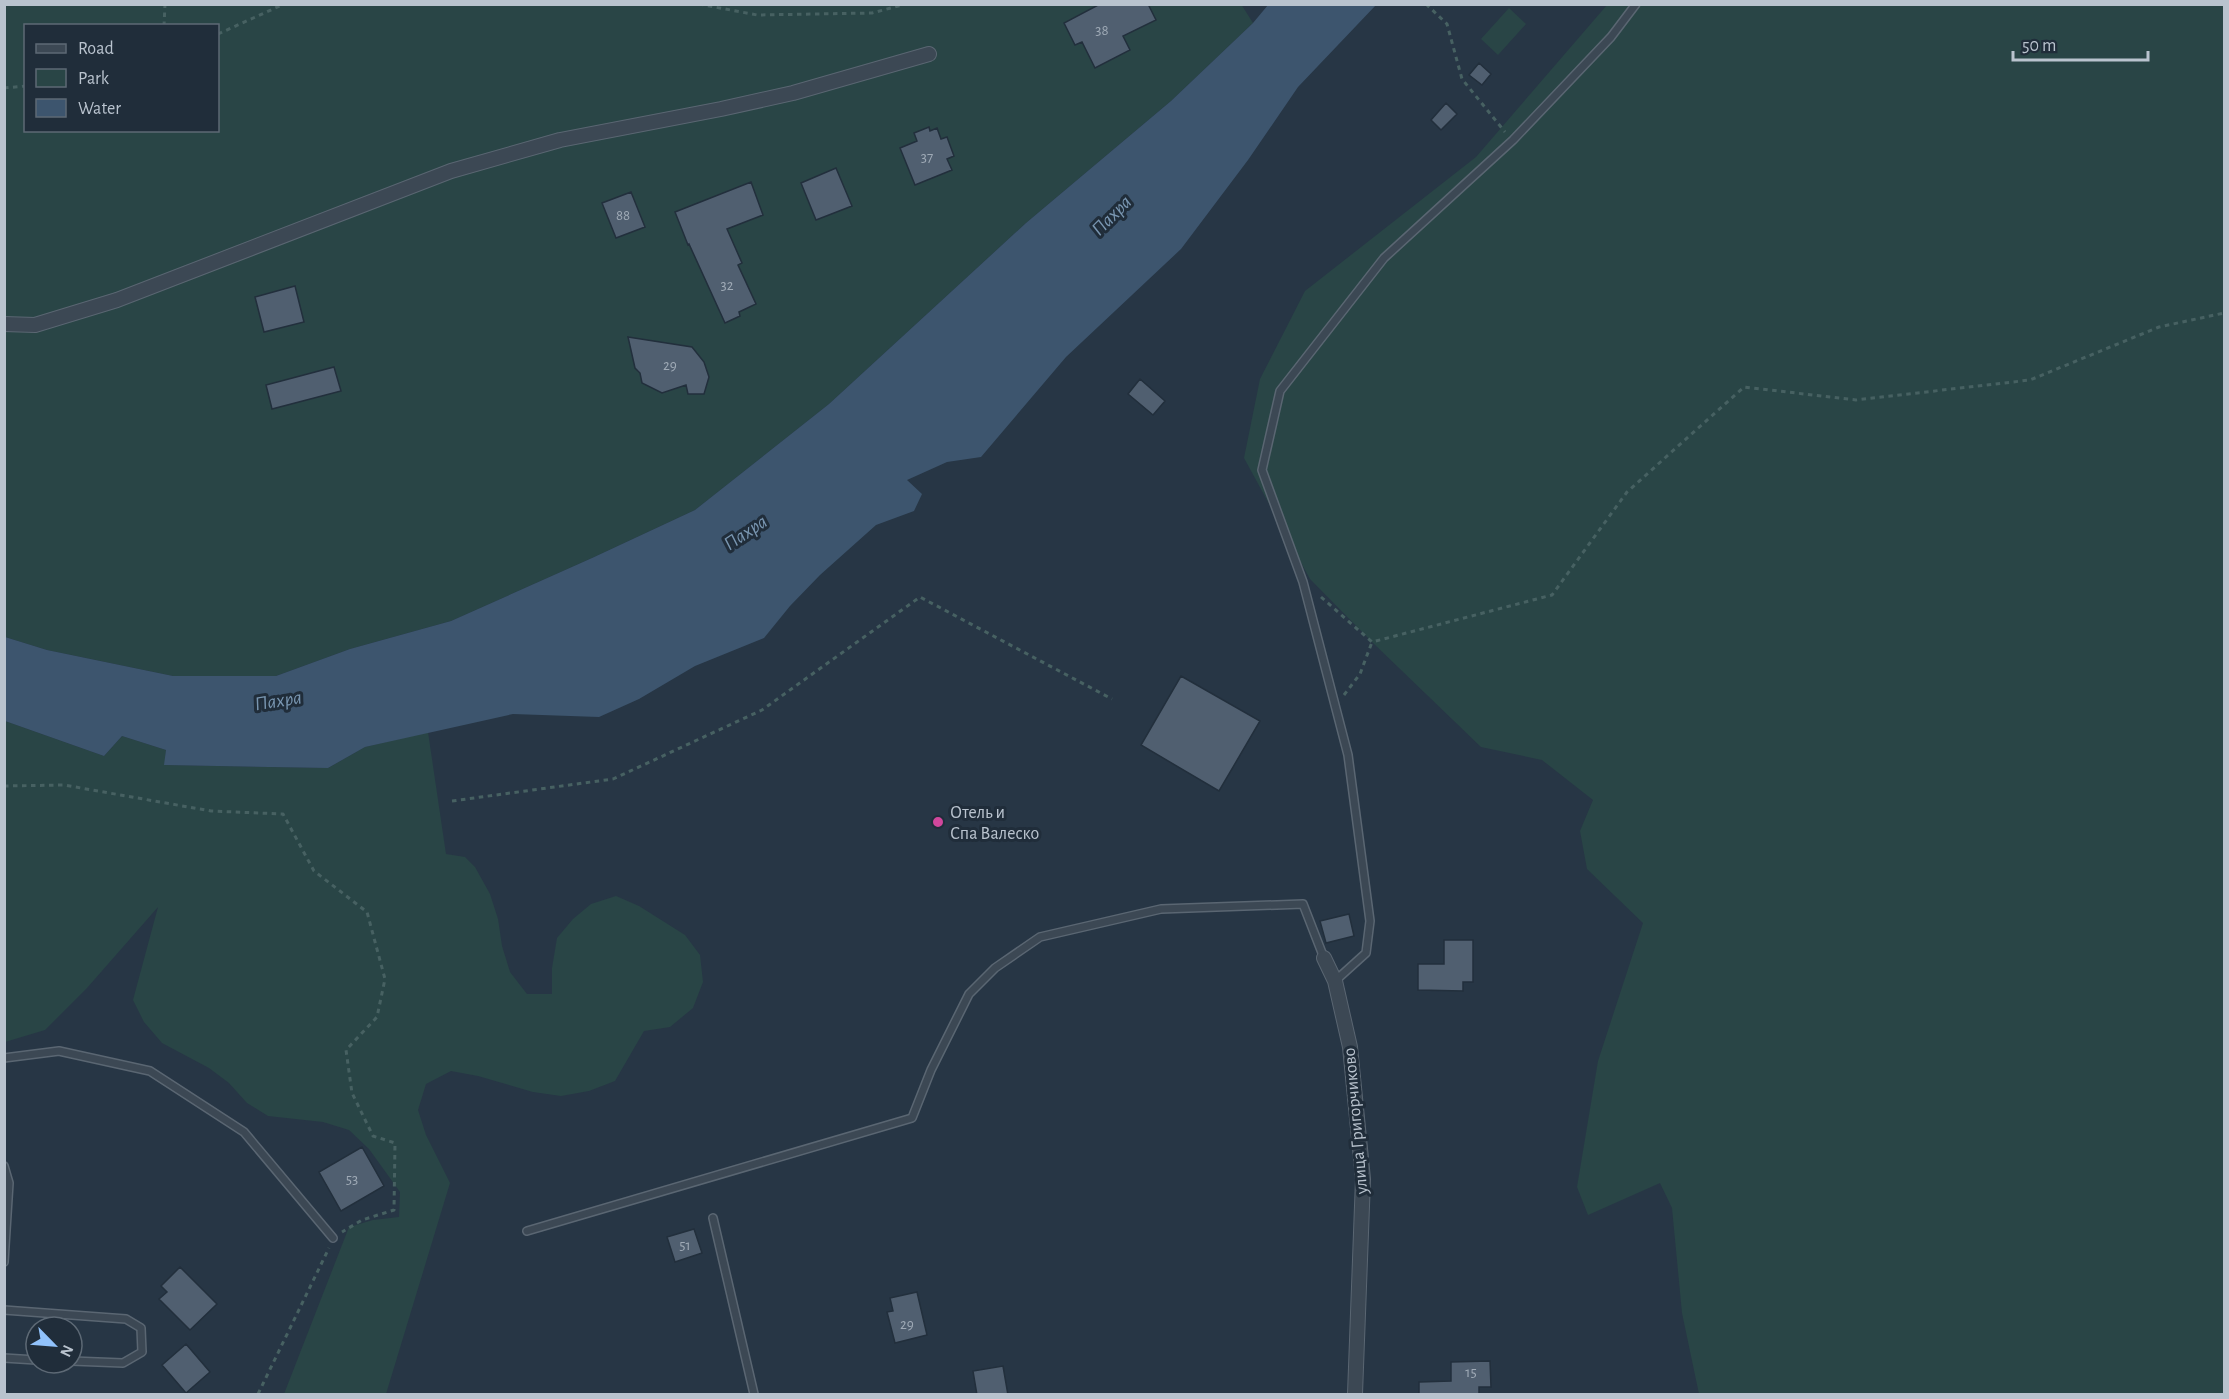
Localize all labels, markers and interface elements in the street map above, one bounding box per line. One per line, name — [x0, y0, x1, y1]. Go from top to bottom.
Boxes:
house number: 38 — [1095, 23, 1109, 38]
legend — [24, 24, 219, 132]
scale bar — [2013, 24, 2148, 62]
text: 50 m — [2022, 37, 2056, 55]
text: Road — [78, 40, 114, 58]
text: Park — [78, 70, 110, 88]
text: Water — [78, 100, 121, 118]
house number: 37 — [921, 150, 933, 165]
water label: Пахра — [1088, 192, 1135, 239]
house number: 88 — [616, 208, 630, 223]
house number: 32 — [720, 278, 734, 293]
house number: 29 — [663, 358, 677, 373]
water label: Пахра — [720, 511, 771, 554]
water label: Пахра — [253, 687, 303, 715]
place label: Отель и Спа Валеско — [950, 804, 1039, 843]
marker: Отель и Спа Валеско — [931, 815, 945, 829]
street label: улица Григорчиково — [1341, 1047, 1371, 1196]
house number: 53 — [346, 1172, 358, 1187]
house number: 51 — [679, 1238, 691, 1253]
north arrow — [24, 1315, 84, 1375]
house number: 29 — [900, 1317, 914, 1332]
text: N — [57, 1342, 76, 1359]
house number: 15 — [1465, 1365, 1477, 1380]

